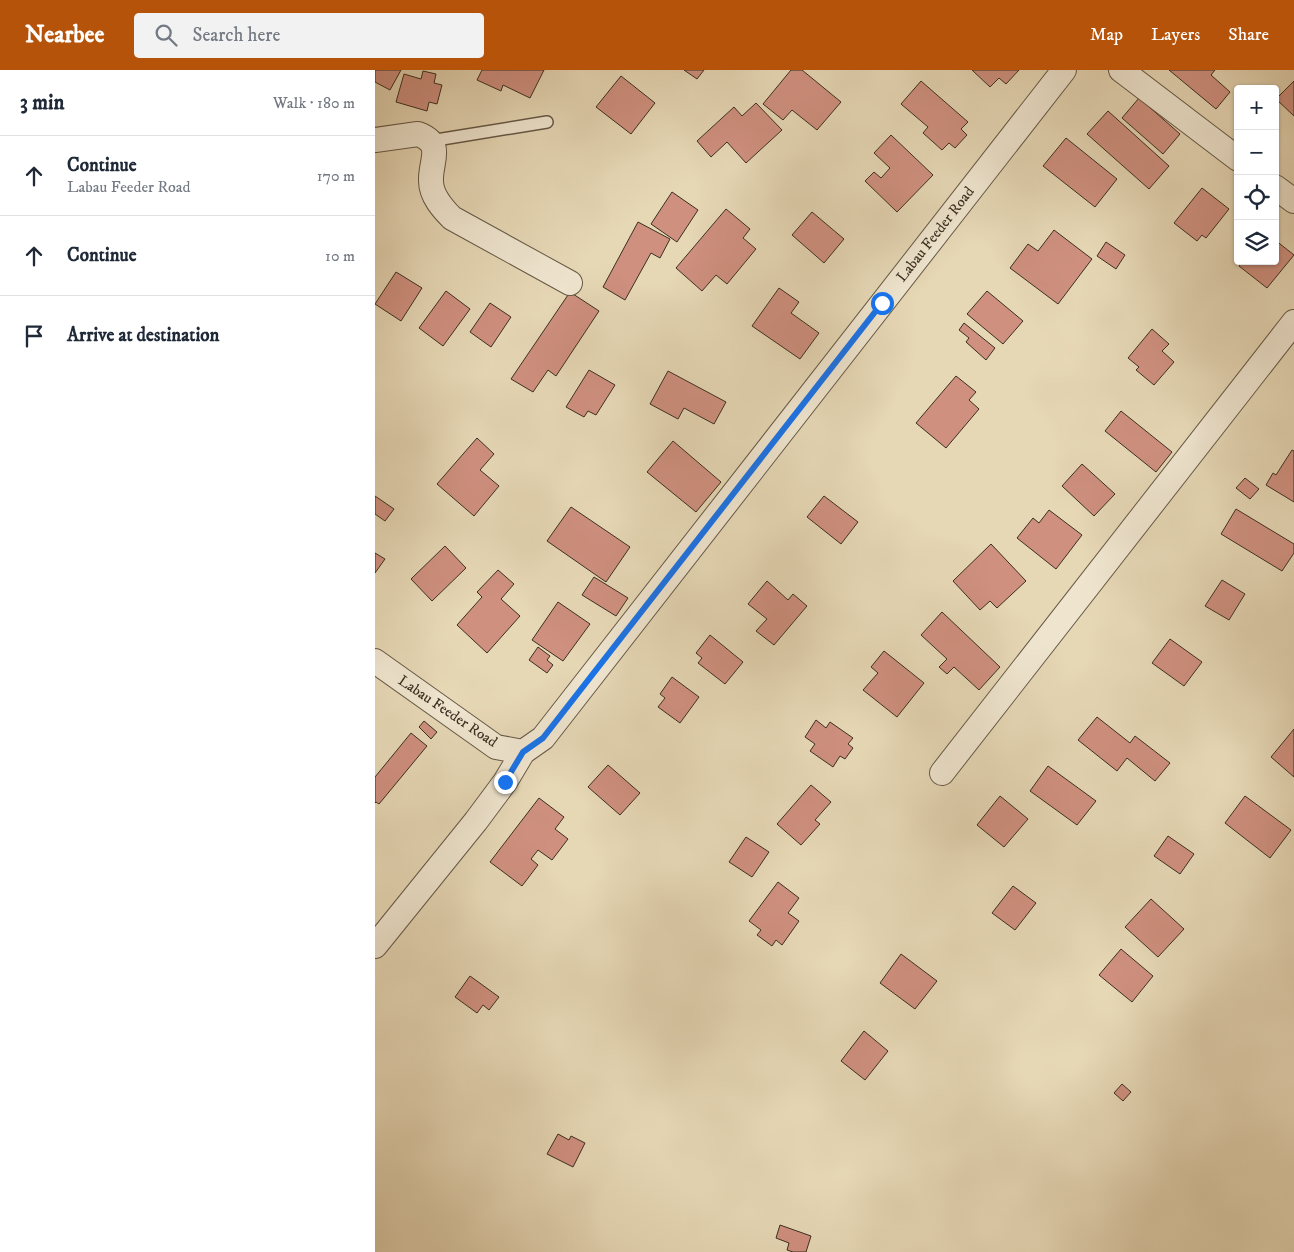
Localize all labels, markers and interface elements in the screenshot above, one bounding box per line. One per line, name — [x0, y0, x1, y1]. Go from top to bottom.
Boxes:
search box — [134, 13, 484, 58]
text: Nearbee — [25, 20, 104, 50]
icon: search — [152, 21, 180, 49]
text: Search here — [192, 24, 280, 47]
text: Map — [1090, 24, 1123, 46]
text: Layers — [1151, 24, 1200, 46]
text: Share — [1228, 24, 1269, 46]
map controls — [1234, 85, 1279, 265]
button: + — [1234, 85, 1279, 130]
text: 3 min — [20, 90, 65, 116]
text: Walk · 180 m — [273, 93, 355, 113]
button: − — [1234, 130, 1279, 175]
text: Continue — [67, 154, 137, 177]
icon: ahead — [20, 162, 48, 190]
text: 170 m — [317, 166, 355, 186]
button: locate — [1234, 175, 1279, 220]
text: Labau Feeder Road — [67, 177, 191, 197]
street label: Labau Feeder Road — [892, 182, 979, 286]
button: layers — [1234, 220, 1279, 265]
icon: ahead — [20, 242, 48, 270]
text: Continue — [67, 244, 137, 267]
text: 10 m — [325, 246, 355, 266]
route start — [871, 292, 894, 315]
icon: arrive — [20, 322, 48, 350]
text: Arrive at destination — [67, 324, 219, 347]
street label: Labau Feeder Road — [394, 671, 501, 752]
route end — [494, 771, 517, 794]

